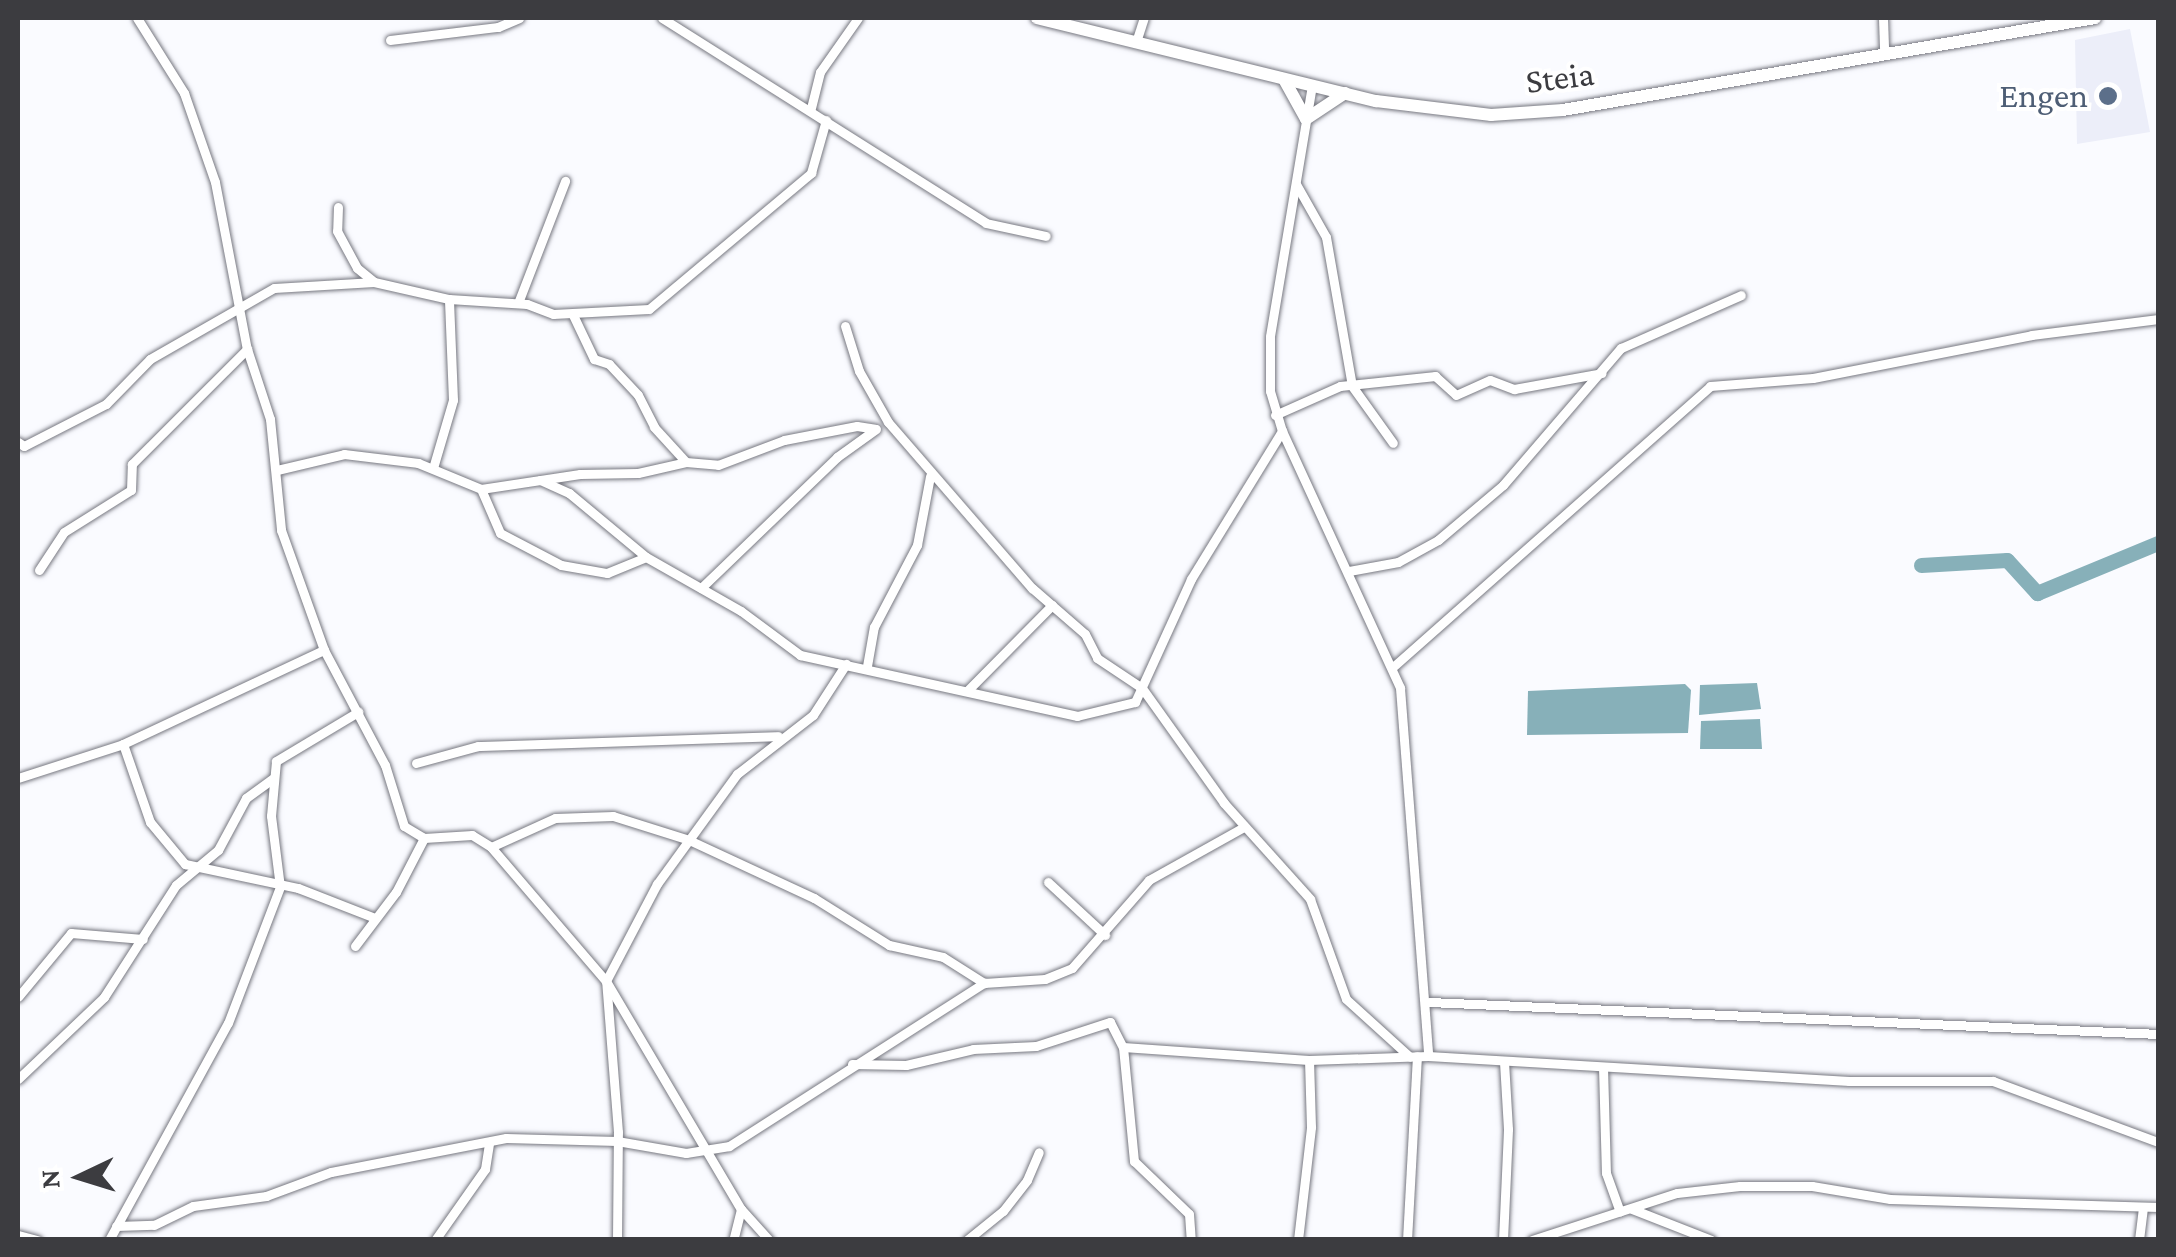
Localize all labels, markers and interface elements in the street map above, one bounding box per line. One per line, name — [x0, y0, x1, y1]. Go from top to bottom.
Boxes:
street label: Steia — [1523, 53, 1597, 103]
place label: Engen — [1999, 75, 2088, 117]
marker: Engen — [2097, 85, 2119, 107]
north arrow — [30, 1127, 130, 1227]
text: N — [33, 1169, 66, 1190]

